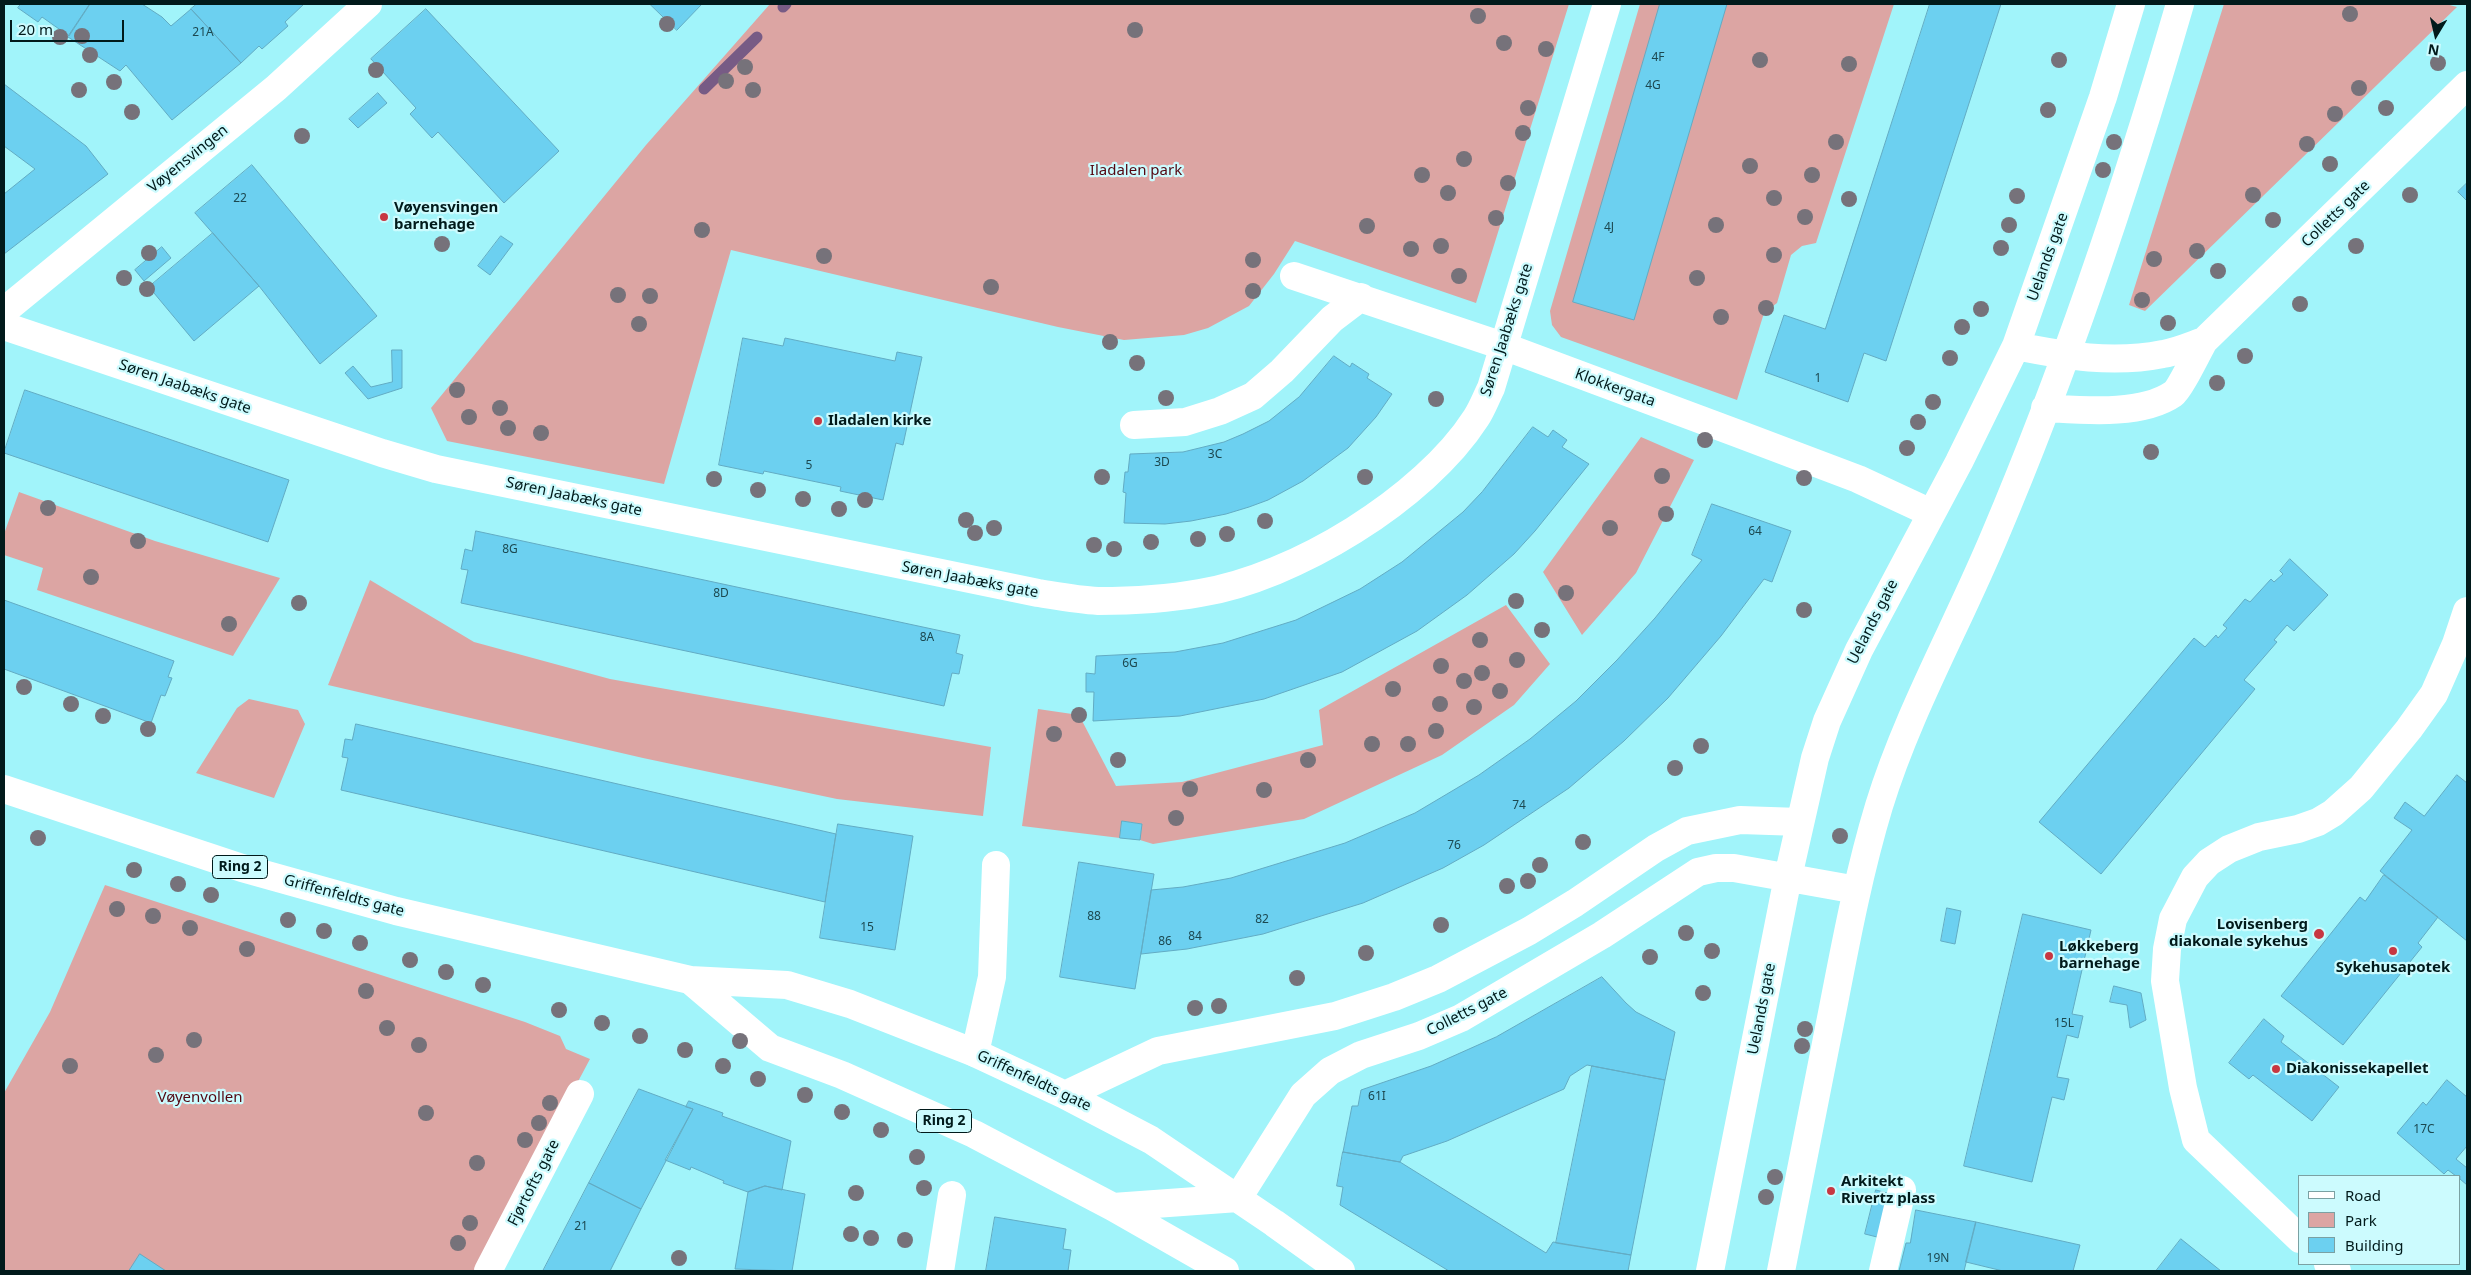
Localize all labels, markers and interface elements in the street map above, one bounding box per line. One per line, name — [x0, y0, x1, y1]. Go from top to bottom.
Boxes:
scale bar — [12, 10, 126, 42]
north arrow — [2411, 10, 2461, 60]
text: 20 m — [18, 19, 53, 39]
house number: 21A — [192, 26, 214, 40]
text: N — [2426, 40, 2441, 61]
house number: 4F — [1651, 51, 1665, 65]
house number: 4G — [1645, 79, 1661, 93]
street label: Vøyensvingen — [144, 121, 232, 197]
park label: Iladalen park — [1090, 162, 1182, 180]
street label: Colletts gate — [2298, 177, 2374, 251]
house number: 22 — [233, 192, 247, 206]
place label: Vøyensvingen barnehage — [394, 199, 498, 234]
street label: Uelands gate — [2024, 210, 2072, 304]
marker: Vøyensvingen barnehage — [378, 211, 390, 223]
house number: 4J — [1604, 221, 1614, 235]
street label: Søren Jaabæks gate — [1477, 261, 1537, 399]
street label: Søren Jaabæks gate — [117, 356, 253, 418]
street label: Klokkergata — [1572, 365, 1658, 411]
house number: 1 — [1815, 372, 1821, 386]
place label: Iladalen kirke — [828, 412, 932, 430]
marker: Iladalen kirke — [812, 415, 824, 427]
house number: 3C — [1208, 448, 1222, 462]
house number: 3D — [1154, 456, 1170, 470]
house number: 5 — [806, 459, 812, 473]
street label: Søren Jaabæks gate — [504, 474, 644, 520]
house number: 64 — [1748, 525, 1762, 539]
house number: 8G — [502, 543, 518, 557]
street label: Søren Jaabæks gate — [900, 558, 1040, 602]
street label: Uelands gate — [1844, 577, 1902, 667]
house number: 8D — [713, 587, 729, 601]
house number: 8A — [920, 631, 934, 645]
house number: 6G — [1122, 657, 1138, 671]
house number: 74 — [1512, 799, 1526, 813]
house number: 76 — [1447, 839, 1461, 853]
road number: Ring 2 — [212, 856, 268, 879]
street label: Griffenfeldts gate — [282, 871, 406, 921]
house number: 88 — [1087, 910, 1101, 924]
house number: 82 — [1255, 913, 1269, 927]
place label: Lovisenberg diakonale sykehus — [2169, 916, 2308, 951]
house number: 15 — [860, 921, 874, 935]
marker: Lovisenberg diakonale sykehus — [2312, 927, 2326, 941]
house number: 84 — [1188, 930, 1202, 944]
house number: 86 — [1158, 935, 1172, 949]
place label: Løkkeberg barnehage — [2059, 938, 2140, 973]
marker: Sykehusapotek — [2387, 945, 2399, 957]
marker: Løkkeberg barnehage — [2043, 950, 2055, 962]
place label: Sykehusapotek — [2336, 959, 2450, 977]
street label: Uelands gate — [1744, 962, 1780, 1056]
street label: Colletts gate — [1424, 984, 1510, 1040]
house number: 15L — [2054, 1017, 2074, 1031]
street label: Griffenfeldts gate — [974, 1047, 1094, 1115]
place label: Diakonissekapellet — [2286, 1060, 2428, 1078]
marker: Diakonissekapellet — [2270, 1063, 2282, 1075]
park label: Vøyenvollen — [157, 1089, 243, 1107]
house number: 61I — [1368, 1090, 1386, 1104]
road number: Ring 2 — [916, 1110, 972, 1132]
house number: 17C — [2413, 1123, 2435, 1137]
street label: Fjørtofts gate — [505, 1137, 563, 1229]
place label: Arkitekt Rivertz plass — [1841, 1173, 1935, 1208]
legend — [2298, 1175, 2461, 1265]
marker: Arkitekt Rivertz plass — [1825, 1185, 1837, 1197]
text: Road — [2345, 1185, 2381, 1205]
text: Park — [2345, 1210, 2377, 1230]
house number: 21 — [574, 1220, 588, 1234]
text: Building — [2345, 1235, 2403, 1255]
house number: 19N — [1927, 1252, 1949, 1266]

